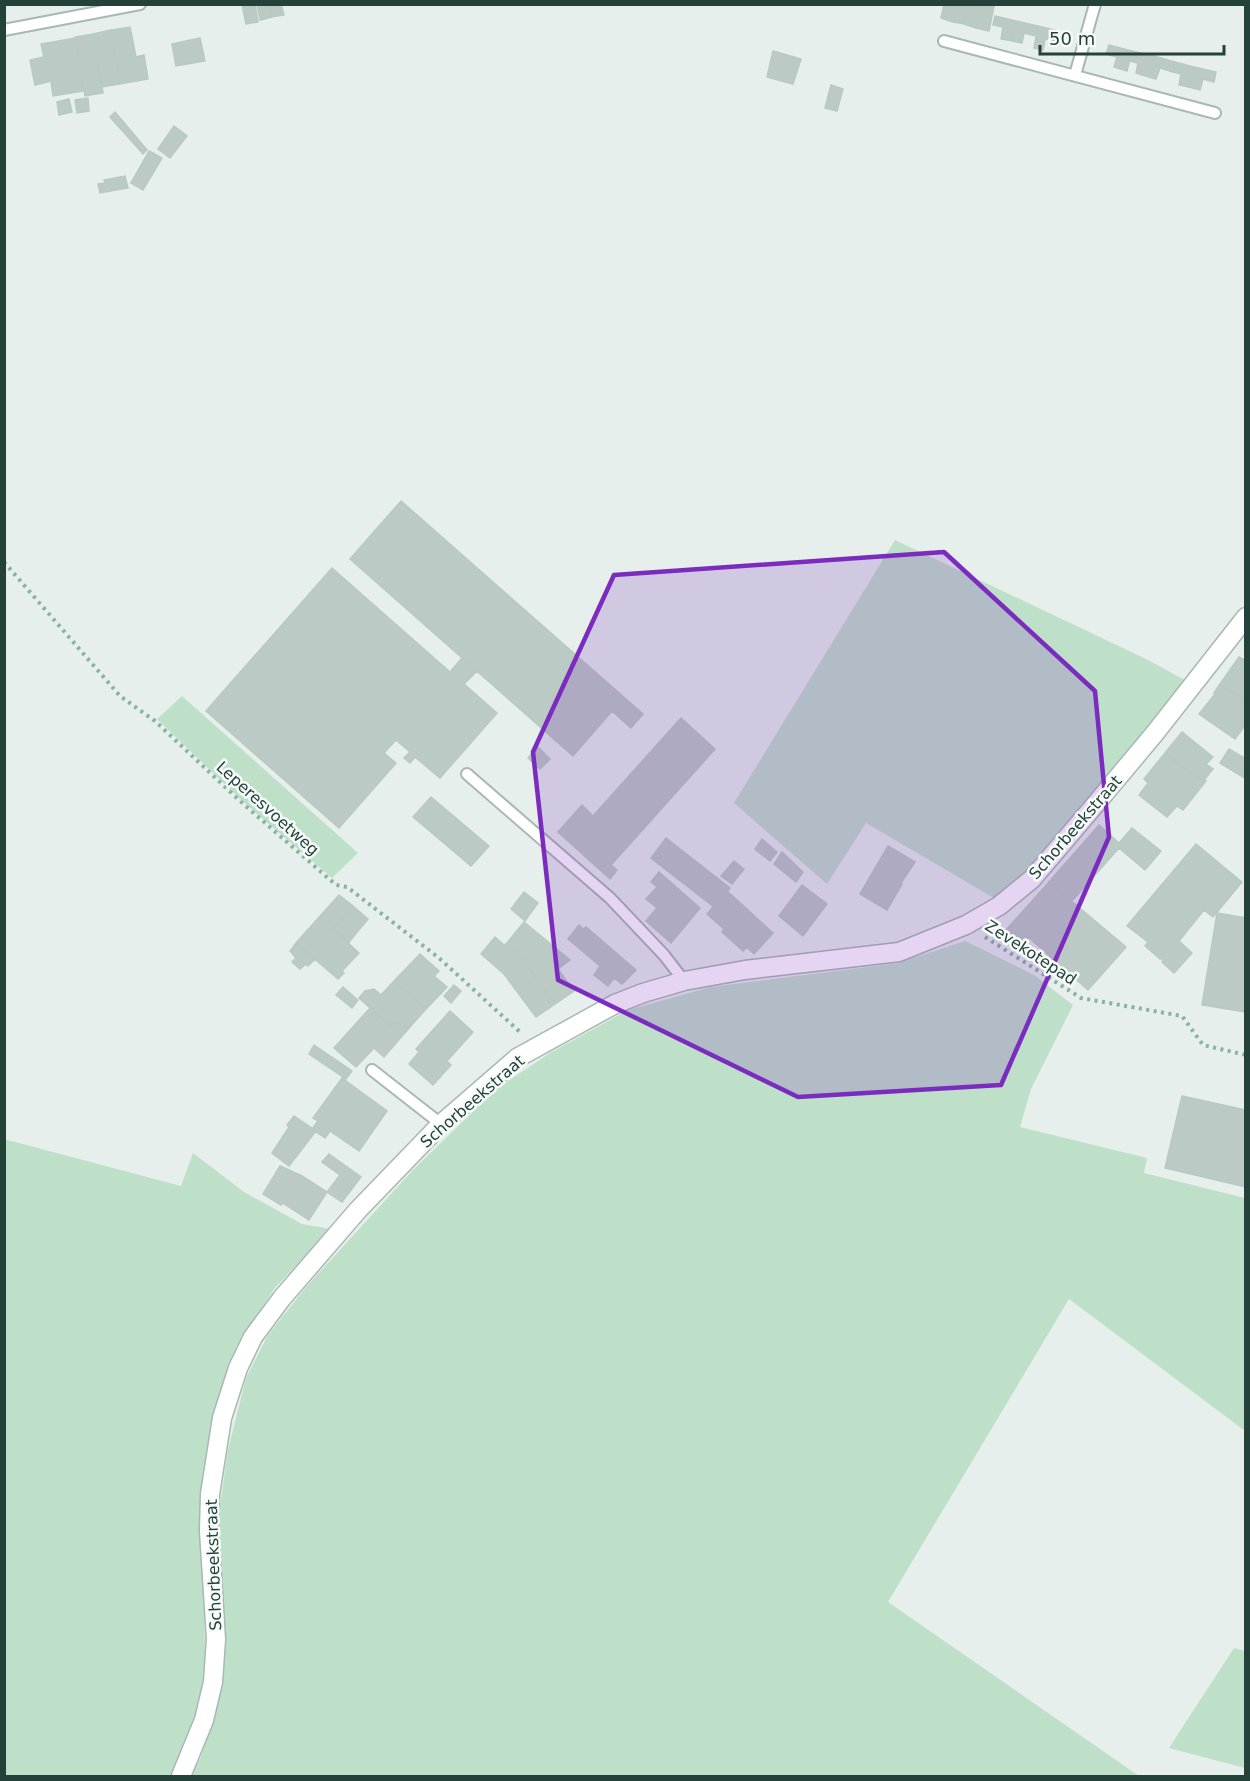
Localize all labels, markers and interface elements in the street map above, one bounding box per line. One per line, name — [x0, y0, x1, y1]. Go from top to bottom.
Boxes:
scale bar — [1040, 18, 1224, 56]
text: 50 m — [1049, 28, 1095, 49]
street label: Leperesvoetweg — [213, 757, 323, 859]
street label: Schorbeekstraat — [1025, 771, 1126, 883]
street label: Zevekotepad — [982, 916, 1080, 989]
street label: Schorbeekstraat — [416, 1051, 528, 1152]
street label: Schorbeekstraat — [202, 1499, 225, 1631]

